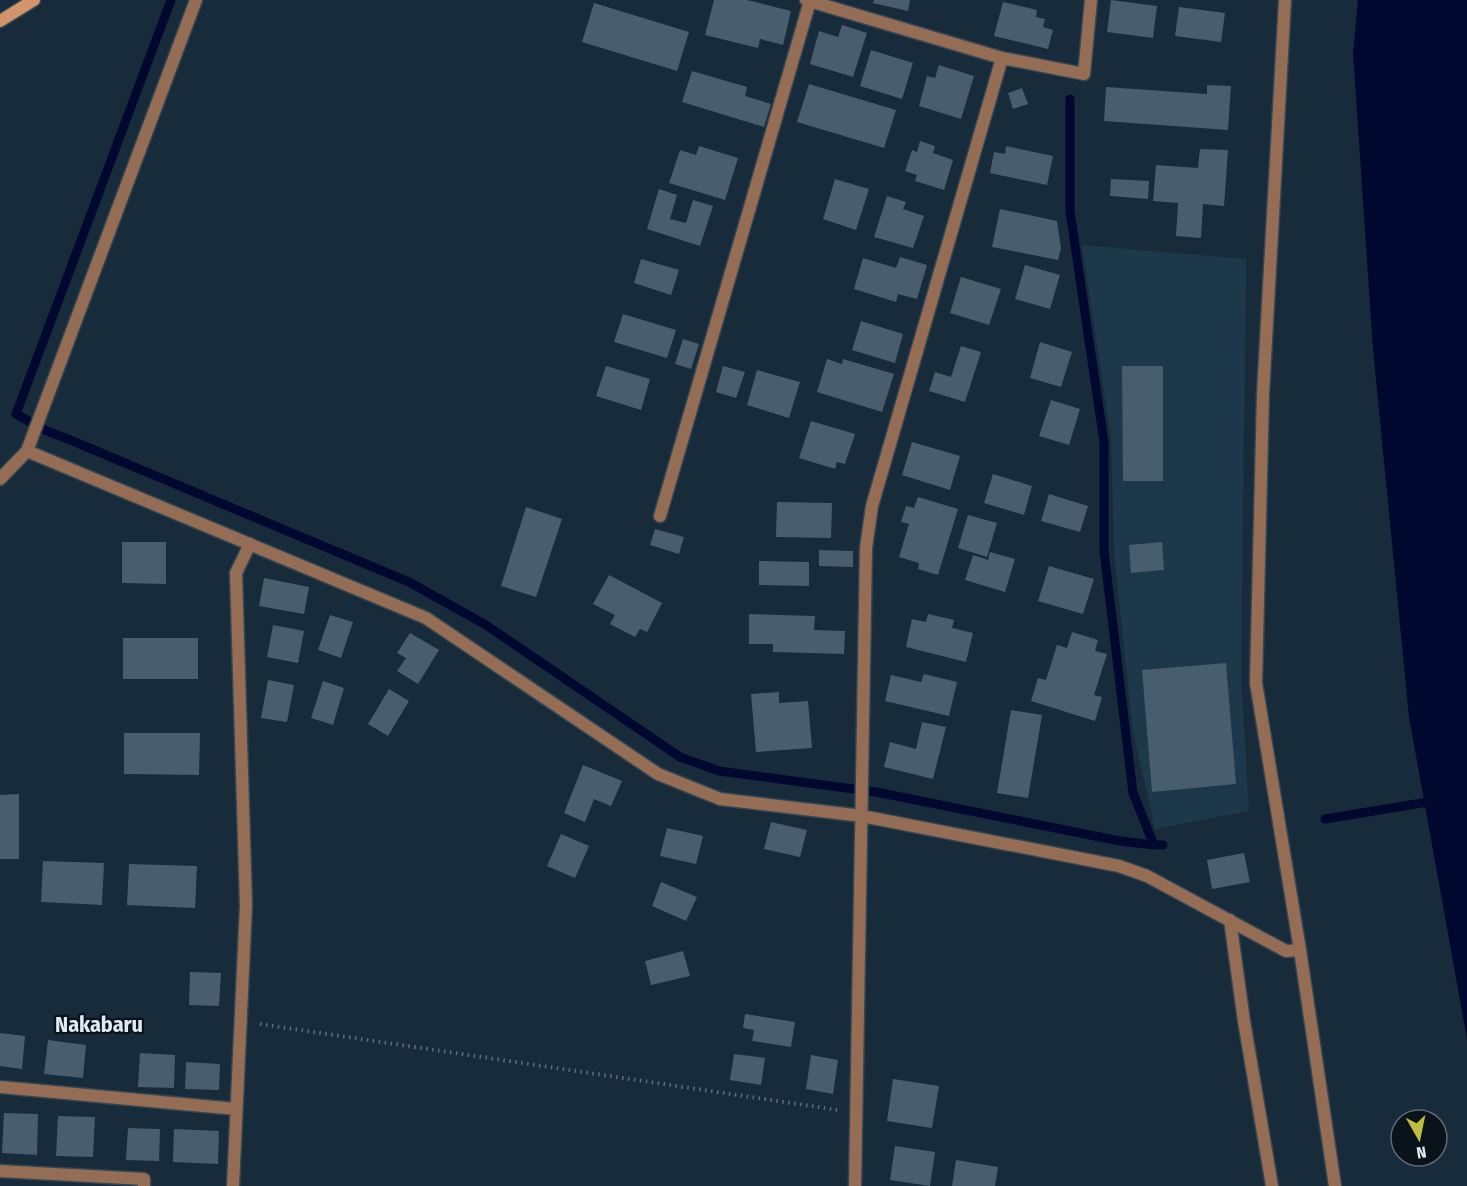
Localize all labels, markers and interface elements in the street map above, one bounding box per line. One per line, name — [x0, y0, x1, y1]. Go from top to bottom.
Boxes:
district label: Nakabaru — [55, 1011, 143, 1038]
north arrow — [1389, 1108, 1449, 1168]
text: N — [1415, 1142, 1427, 1162]

